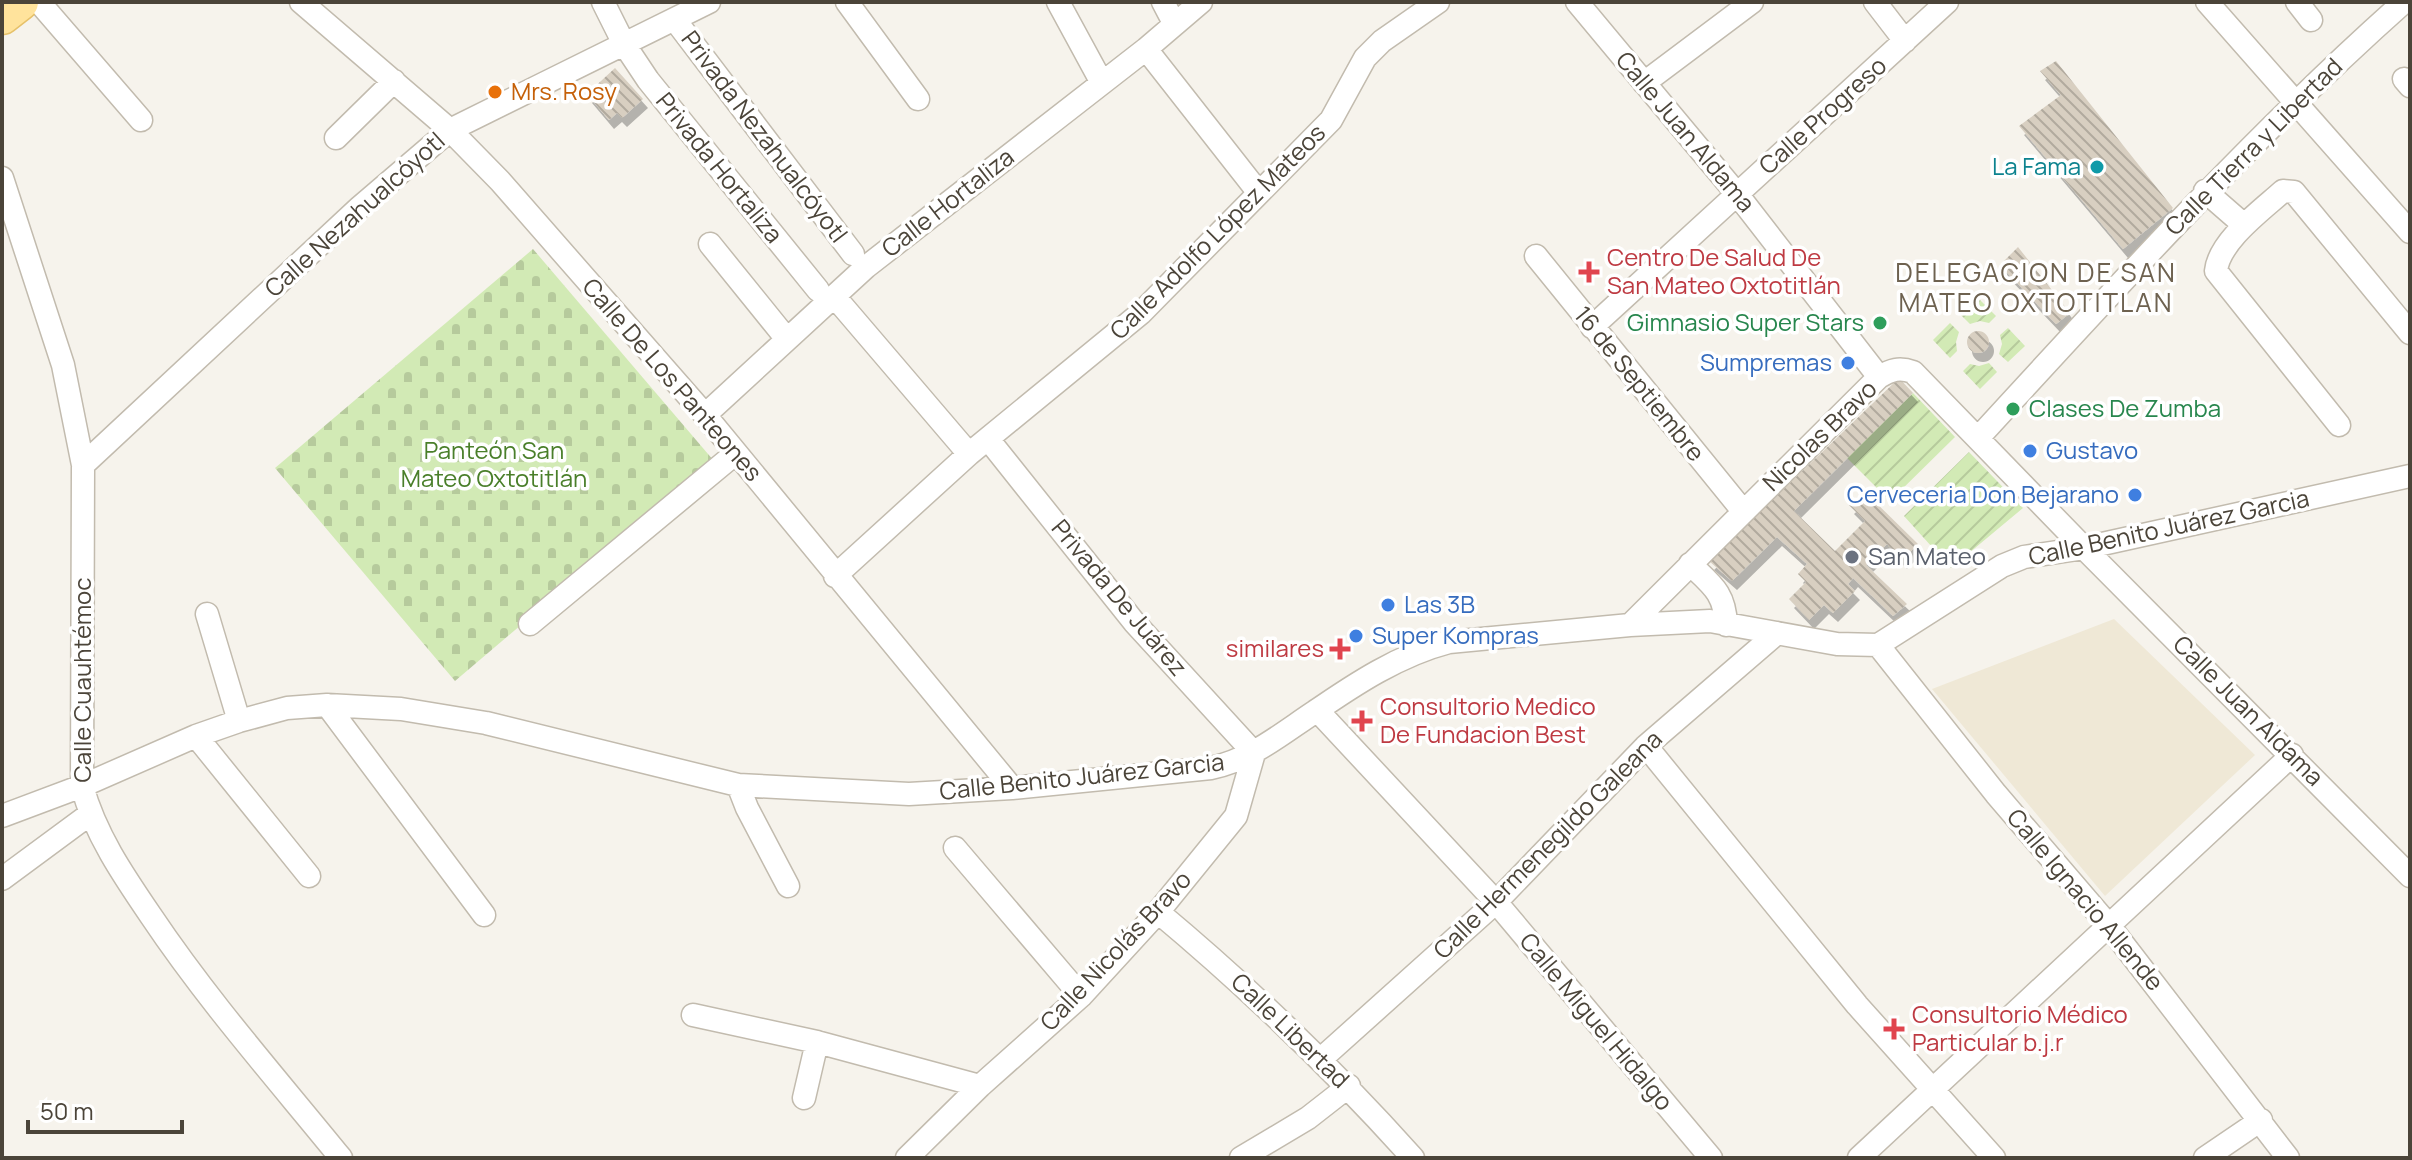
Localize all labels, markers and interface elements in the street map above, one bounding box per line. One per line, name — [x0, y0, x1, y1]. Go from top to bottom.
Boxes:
street label: Privada Nezahualcóyotl — [675, 23, 856, 249]
street label: Calle Juan Aldama — [1609, 44, 1763, 218]
street label: Calle Progreso — [1751, 49, 1893, 181]
street label: Calle Tierra y Libertad — [2157, 50, 2349, 242]
place label: Mrs. Rosy — [511, 74, 617, 107]
marker: Mrs. Rosy — [486, 83, 504, 101]
street label: Privada Hortaliza — [649, 85, 791, 249]
street label: Calle Adolfo López Mateos — [1102, 116, 1332, 346]
street label: Calle Nezahualcóyotl — [257, 124, 451, 304]
street label: Calle Hortaliza — [874, 140, 1020, 264]
place label: La Fama — [1992, 149, 2081, 182]
marker: La Fama — [2088, 158, 2106, 176]
place label: Centro De Salud De San Mateo Oxtotitlán — [1607, 240, 1841, 301]
district label: DELEGACION DE SAN MATEO OXTOTITLAN — [1895, 254, 2177, 320]
marker: Centro De Salud De San Mateo Oxtotitlán — [1578, 261, 1600, 283]
street label: Calle De Los Panteones — [576, 270, 771, 488]
street label: 16 de Septiembre — [1567, 299, 1713, 468]
place label: Gimnasio Super Stars — [1627, 305, 1864, 338]
marker: Gimnasio Super Stars — [1871, 314, 1889, 332]
place label: Sumpremas — [1700, 345, 1832, 378]
marker: Sumpremas — [1839, 354, 1857, 372]
street label: Nicolas Bravo — [1755, 372, 1883, 498]
place label: Clases De Zumba — [2029, 391, 2221, 424]
marker: Clases De Zumba — [2004, 400, 2022, 418]
park label: Panteón San Mateo Oxtotitlán — [401, 433, 587, 494]
place label: Gustavo — [2046, 433, 2138, 466]
marker: Gustavo — [2021, 442, 2039, 460]
place label: Cerveceria Don Bejarano — [1847, 477, 2119, 510]
street label: Calle Benito Juárez Garcia — [2025, 481, 2312, 572]
marker: Cerveceria Don Bejarano — [2126, 486, 2144, 504]
street label: Privada De Juárez — [1045, 512, 1195, 682]
place label: San Mateo — [1868, 539, 1986, 572]
marker: San Mateo — [1843, 548, 1861, 566]
street label: Calle Cuauhtémoc — [65, 578, 98, 782]
place label: Las 3B — [1404, 587, 1475, 620]
marker: Las 3B — [1379, 596, 1397, 614]
place label: Super Kompras — [1372, 618, 1539, 651]
marker: Super Kompras — [1347, 627, 1365, 645]
street label: Calle Juan Aldama — [2167, 627, 2332, 792]
place label: similares — [1226, 631, 1324, 664]
marker: similares — [1331, 640, 1349, 658]
place label: Consultorio Medico De Fundacion Best — [1380, 689, 1596, 750]
marker: Consultorio Medico De Fundacion Best — [1351, 710, 1373, 732]
street label: Calle Hermenegildo Galeana — [1425, 722, 1669, 966]
street label: Calle Benito Juárez Garcia — [938, 744, 1226, 807]
street label: Calle Ignacio Allende — [2000, 801, 2172, 997]
street label: Calle Nicolás Bravo — [1032, 863, 1198, 1037]
street label: Calle Miguel Hidalgo — [1513, 925, 1681, 1117]
street label: Calle Libertad — [1225, 965, 1357, 1095]
place label: Consultorio Médico Particular b.j.r — [1912, 997, 2128, 1058]
marker: Consultorio Médico Particular b.j.r — [1883, 1018, 1905, 1040]
scale bar — [28, 1084, 182, 1134]
text: 50 m — [40, 1094, 94, 1127]

